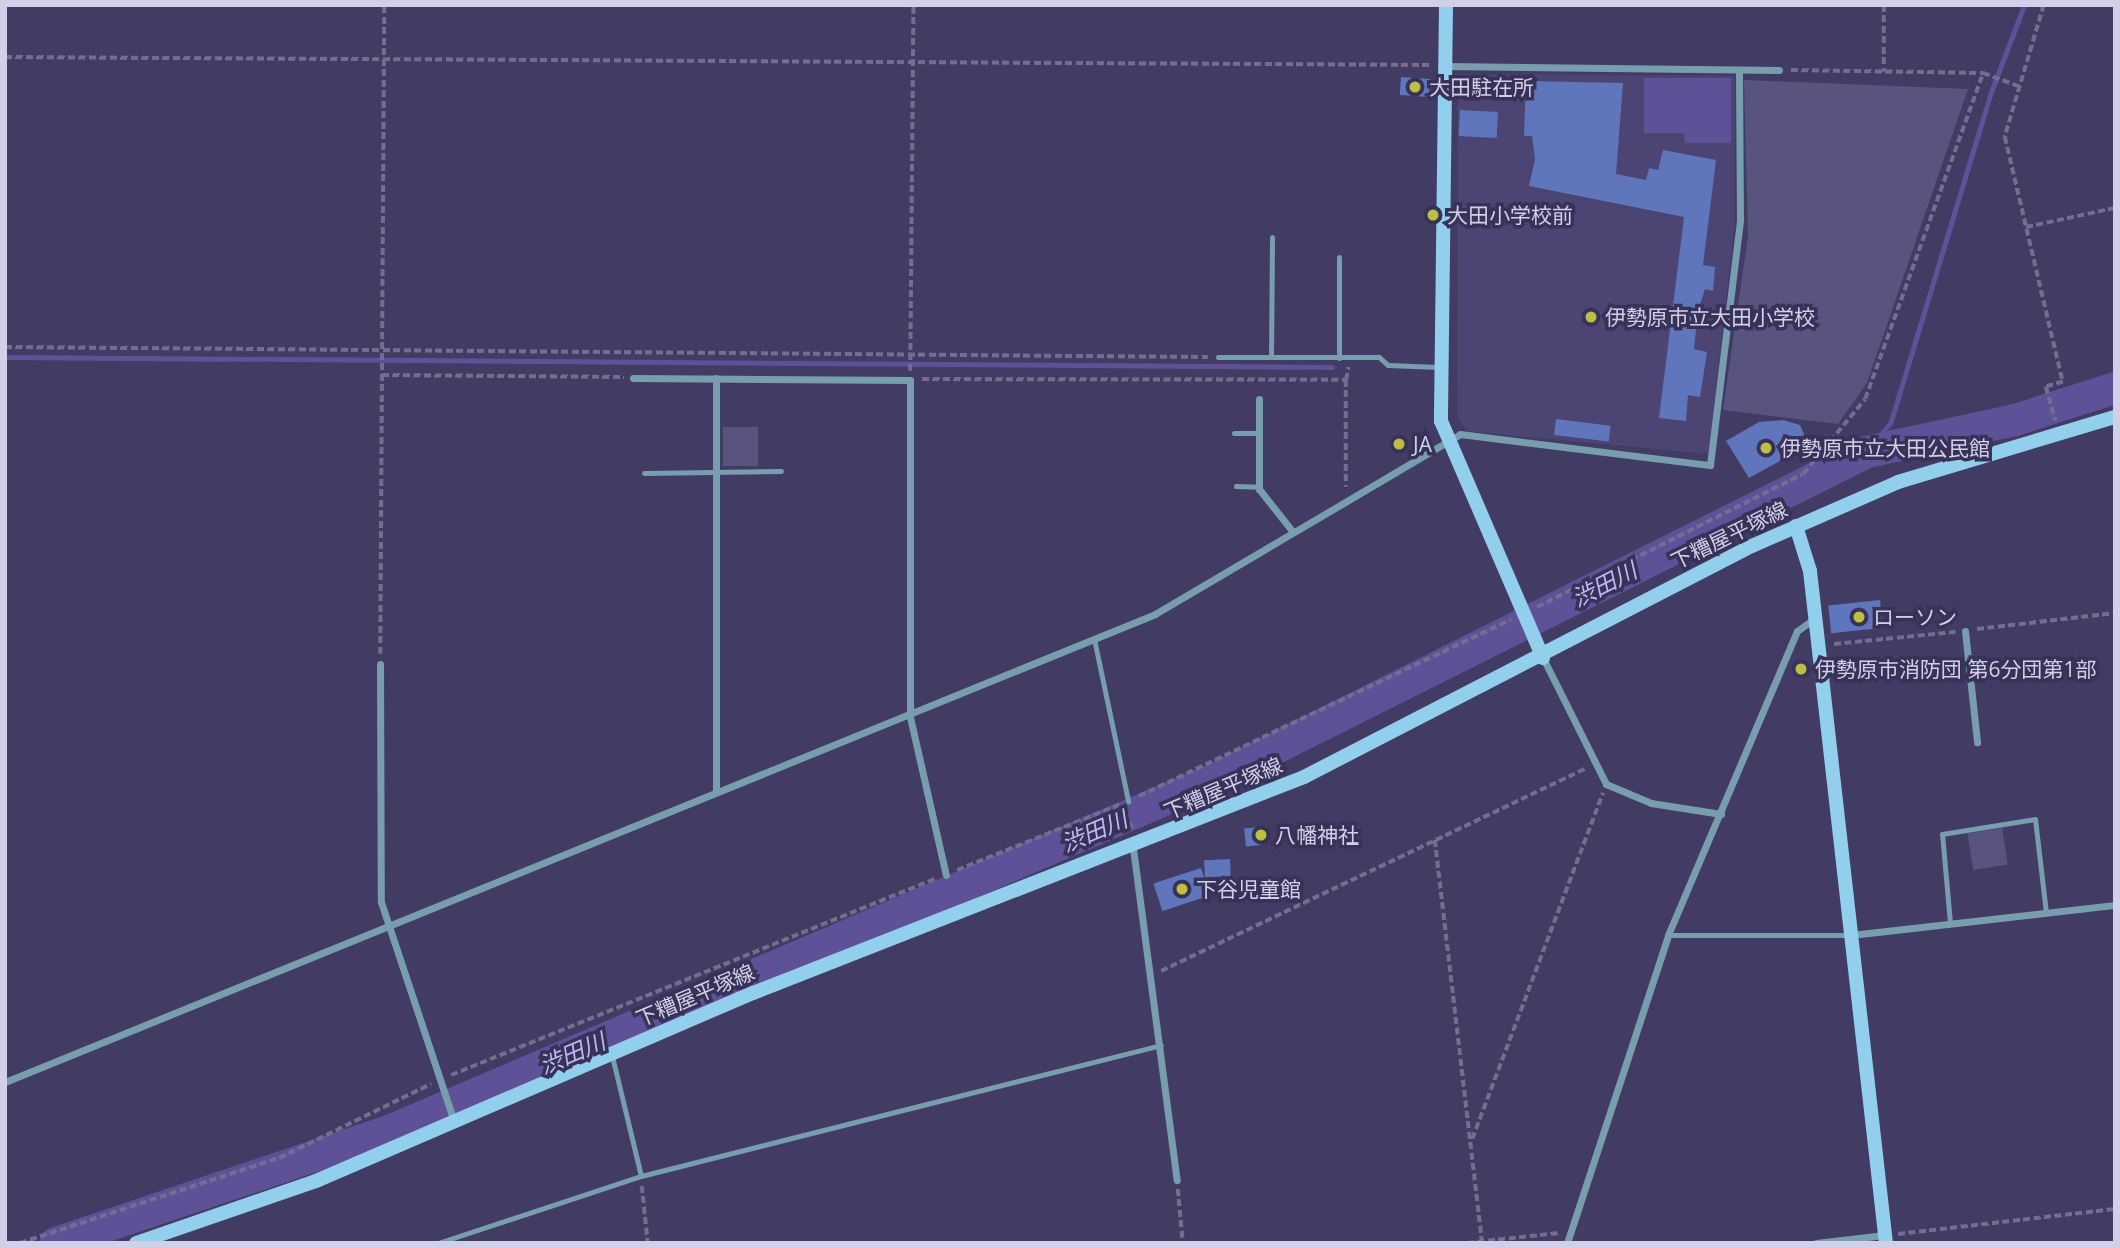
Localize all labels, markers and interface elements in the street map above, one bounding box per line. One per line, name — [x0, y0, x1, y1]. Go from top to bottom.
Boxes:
place label: 大田駐在所 — [1429, 74, 1534, 100]
marker: 大田駐在所 — [1407, 79, 1423, 95]
place label: 大田小学校前 — [1447, 202, 1573, 228]
marker: 大田小学校前 — [1425, 207, 1441, 223]
place label: 伊勢原市立大田小学校 — [1605, 304, 1815, 330]
marker: 伊勢原市立大田小学校 — [1583, 309, 1599, 325]
place label: JA — [1413, 431, 1432, 457]
place label: 伊勢原市立大田公民館 — [1780, 435, 1990, 461]
marker: JA — [1391, 436, 1407, 452]
marker: 伊勢原市立大田公民館 — [1758, 440, 1774, 456]
street label: 下糟屋平塚線 — [1667, 496, 1791, 574]
water label: 渋田川 — [1567, 556, 1641, 612]
place label: ローソン — [1873, 604, 1957, 630]
marker: ローソン — [1851, 609, 1867, 625]
place label: 伊勢原市消防団 第6分団第1部 — [1815, 656, 2096, 682]
marker: 伊勢原市消防団 第6分団第1部 — [1793, 661, 1809, 677]
street label: 下糟屋平塚線 — [1160, 752, 1286, 824]
water label: 渋田川 — [1057, 805, 1131, 857]
place label: 八幡神社 — [1275, 822, 1359, 848]
marker: 八幡神社 — [1253, 827, 1269, 843]
place label: 下谷児童館 — [1196, 876, 1301, 902]
marker: 下谷児童館 — [1174, 881, 1190, 897]
street label: 下糟屋平塚線 — [632, 959, 758, 1031]
water label: 渋田川 — [535, 1027, 609, 1079]

